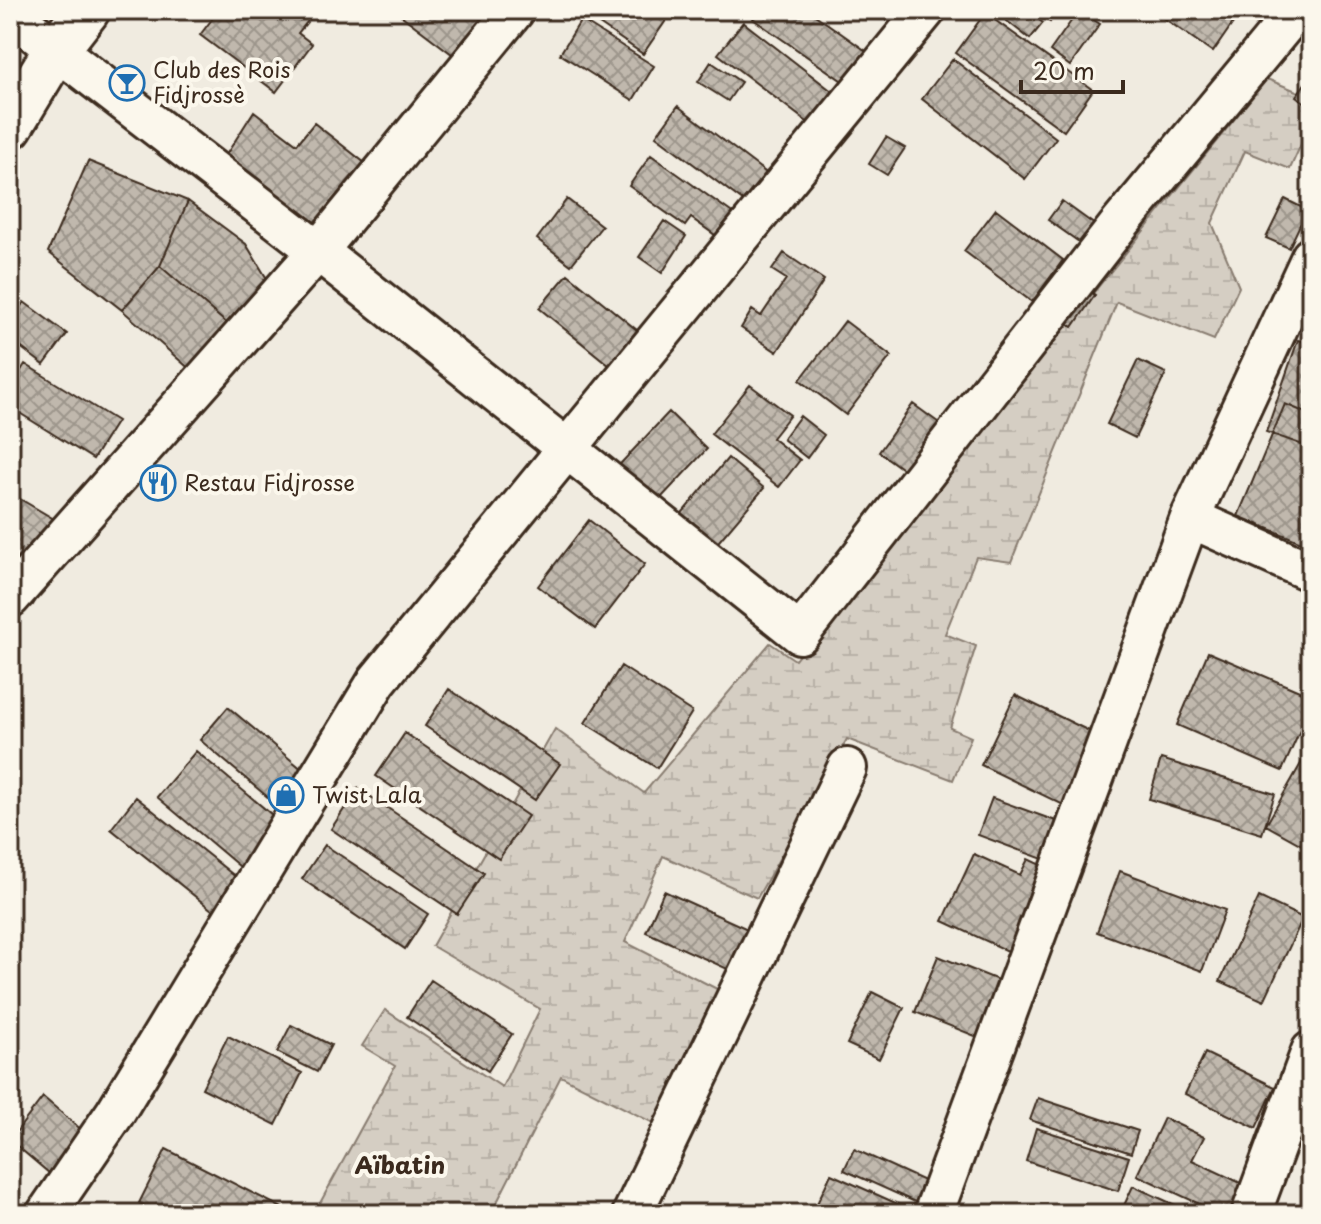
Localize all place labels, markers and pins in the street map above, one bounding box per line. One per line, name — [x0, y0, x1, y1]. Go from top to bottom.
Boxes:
place label: Club des Rois Fidjrossè — [153, 52, 291, 110]
bar icon: Club des Rois Fidjrossè — [108, 64, 146, 102]
restaurant icon: Restau Fidjrosse — [139, 464, 177, 502]
place label: Restau Fidjrosse — [184, 465, 355, 498]
shop icon: Twist Lala — [267, 776, 305, 814]
place label: Twist Lala — [312, 777, 422, 810]

